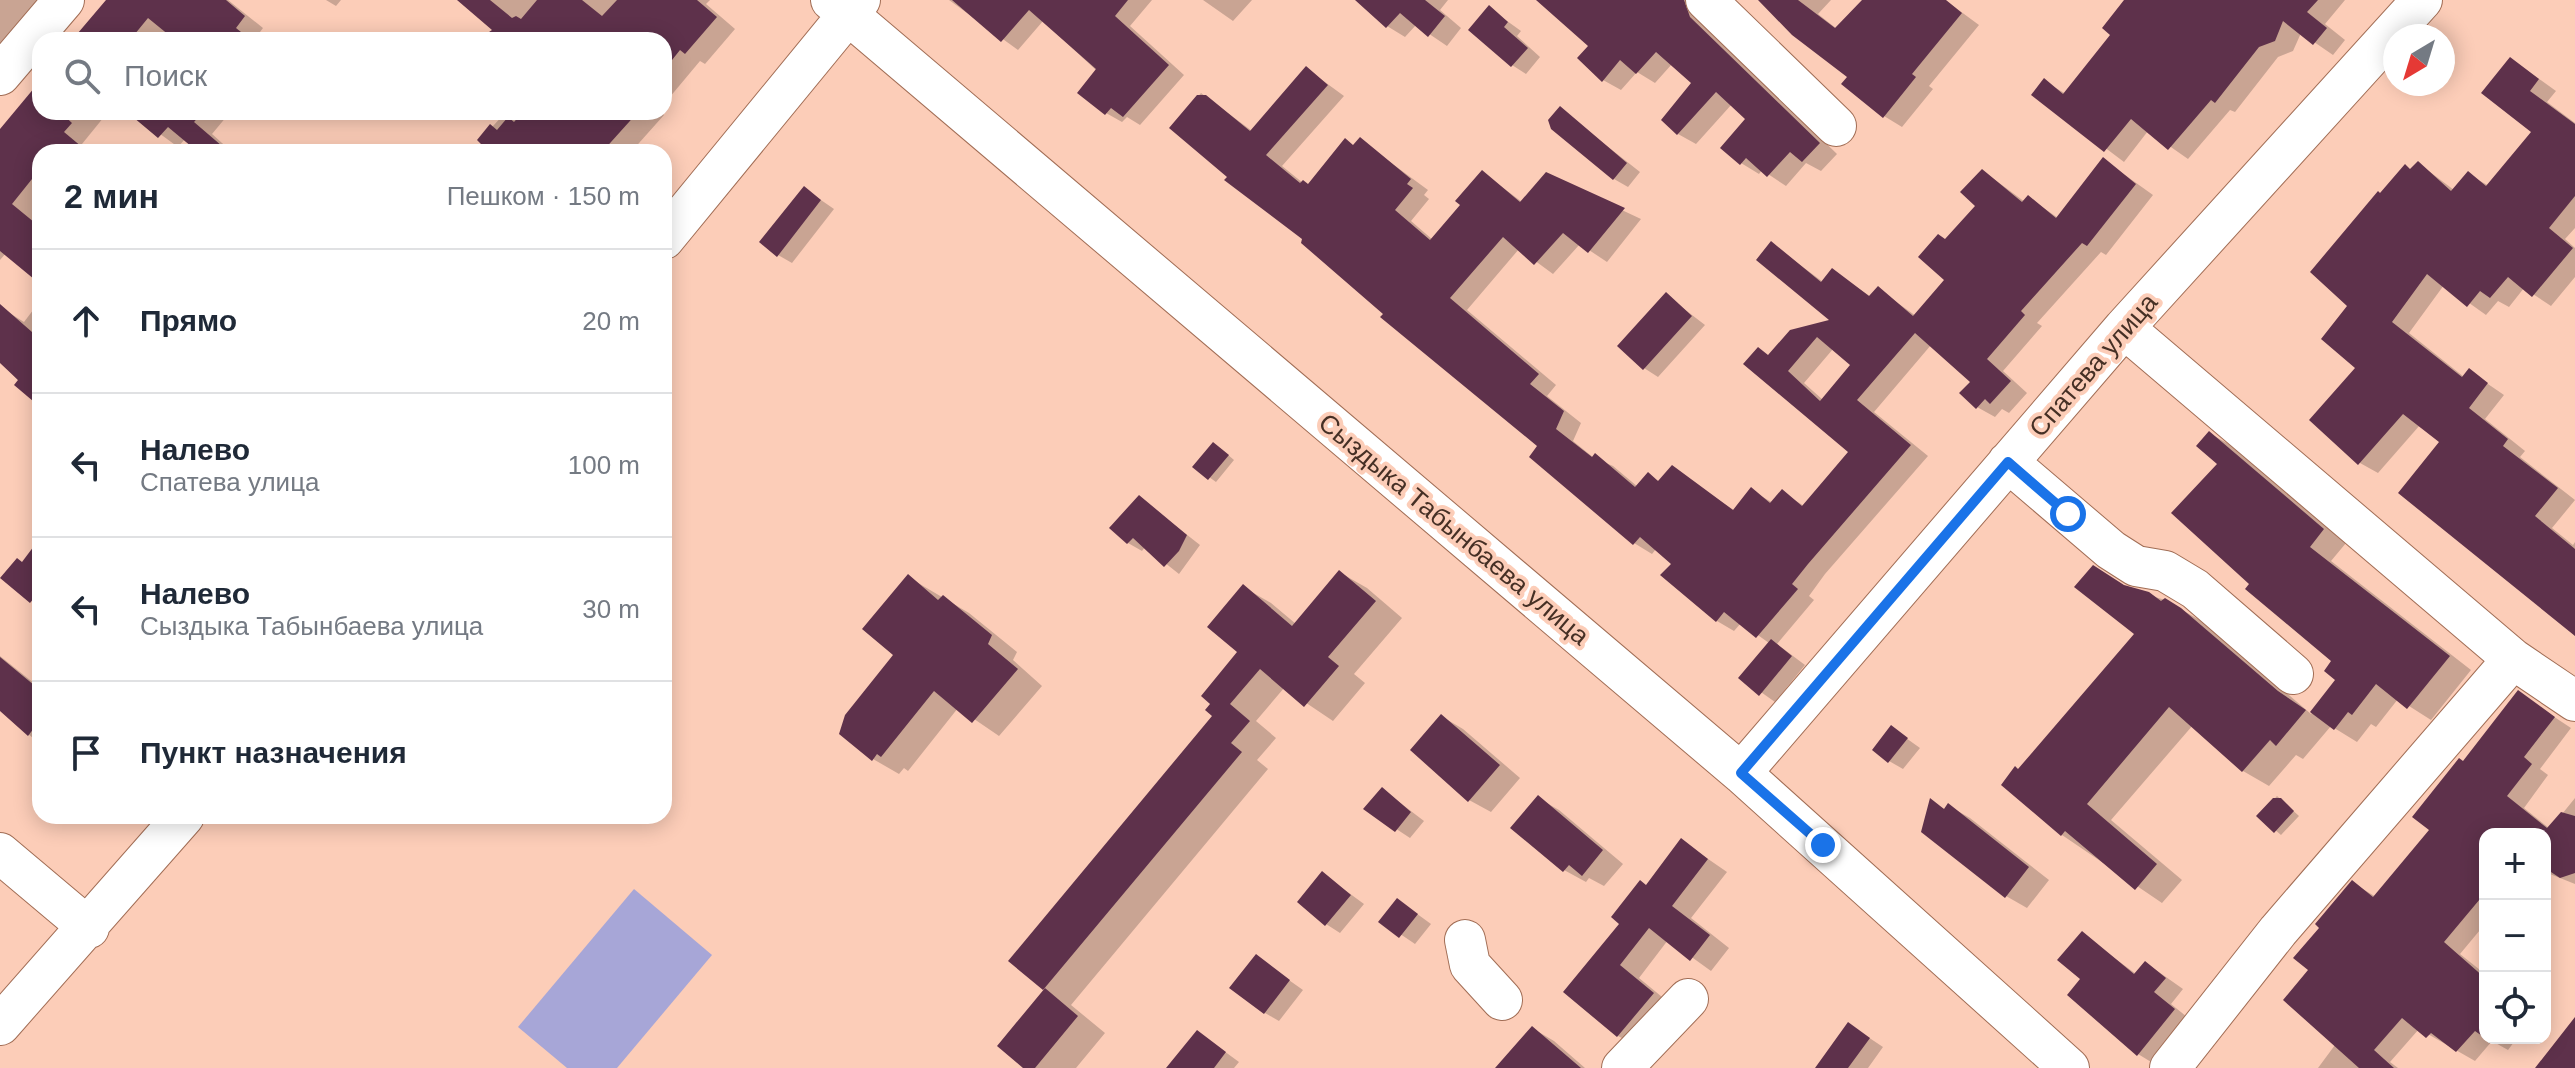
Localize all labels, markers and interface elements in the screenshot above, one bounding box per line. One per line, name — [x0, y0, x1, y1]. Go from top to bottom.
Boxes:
north arrow — [2383, 24, 2455, 96]
search box — [32, 32, 672, 120]
icon: search — [60, 54, 104, 98]
text: Поиск — [124, 59, 207, 92]
text: 2 мин — [64, 177, 159, 215]
text: Пешком · 150 m — [447, 181, 640, 211]
street label: Спатева улица — [2023, 287, 2164, 443]
icon: ahead — [64, 299, 108, 343]
text: Прямо — [140, 304, 237, 337]
text: 20 m — [582, 306, 640, 336]
street label: Сыздыка Табынбаева улица — [1313, 407, 1596, 651]
text: Налево — [140, 433, 250, 466]
icon: left — [64, 443, 108, 487]
text: 100 m — [568, 450, 640, 480]
text: Спатева улица — [140, 467, 320, 497]
route start — [2050, 496, 2086, 532]
text: Налево — [140, 577, 250, 610]
icon: left — [64, 587, 108, 631]
text: 30 m — [582, 594, 640, 624]
text: Сыздыка Табынбаева улица — [140, 611, 483, 641]
icon: arrive — [64, 731, 108, 775]
text: Пункт назначения — [140, 736, 407, 769]
route end — [1805, 827, 1841, 863]
map controls — [2479, 828, 2551, 1044]
button: + — [2479, 828, 2551, 900]
button: − — [2479, 900, 2551, 972]
button: locate — [2479, 972, 2551, 1044]

